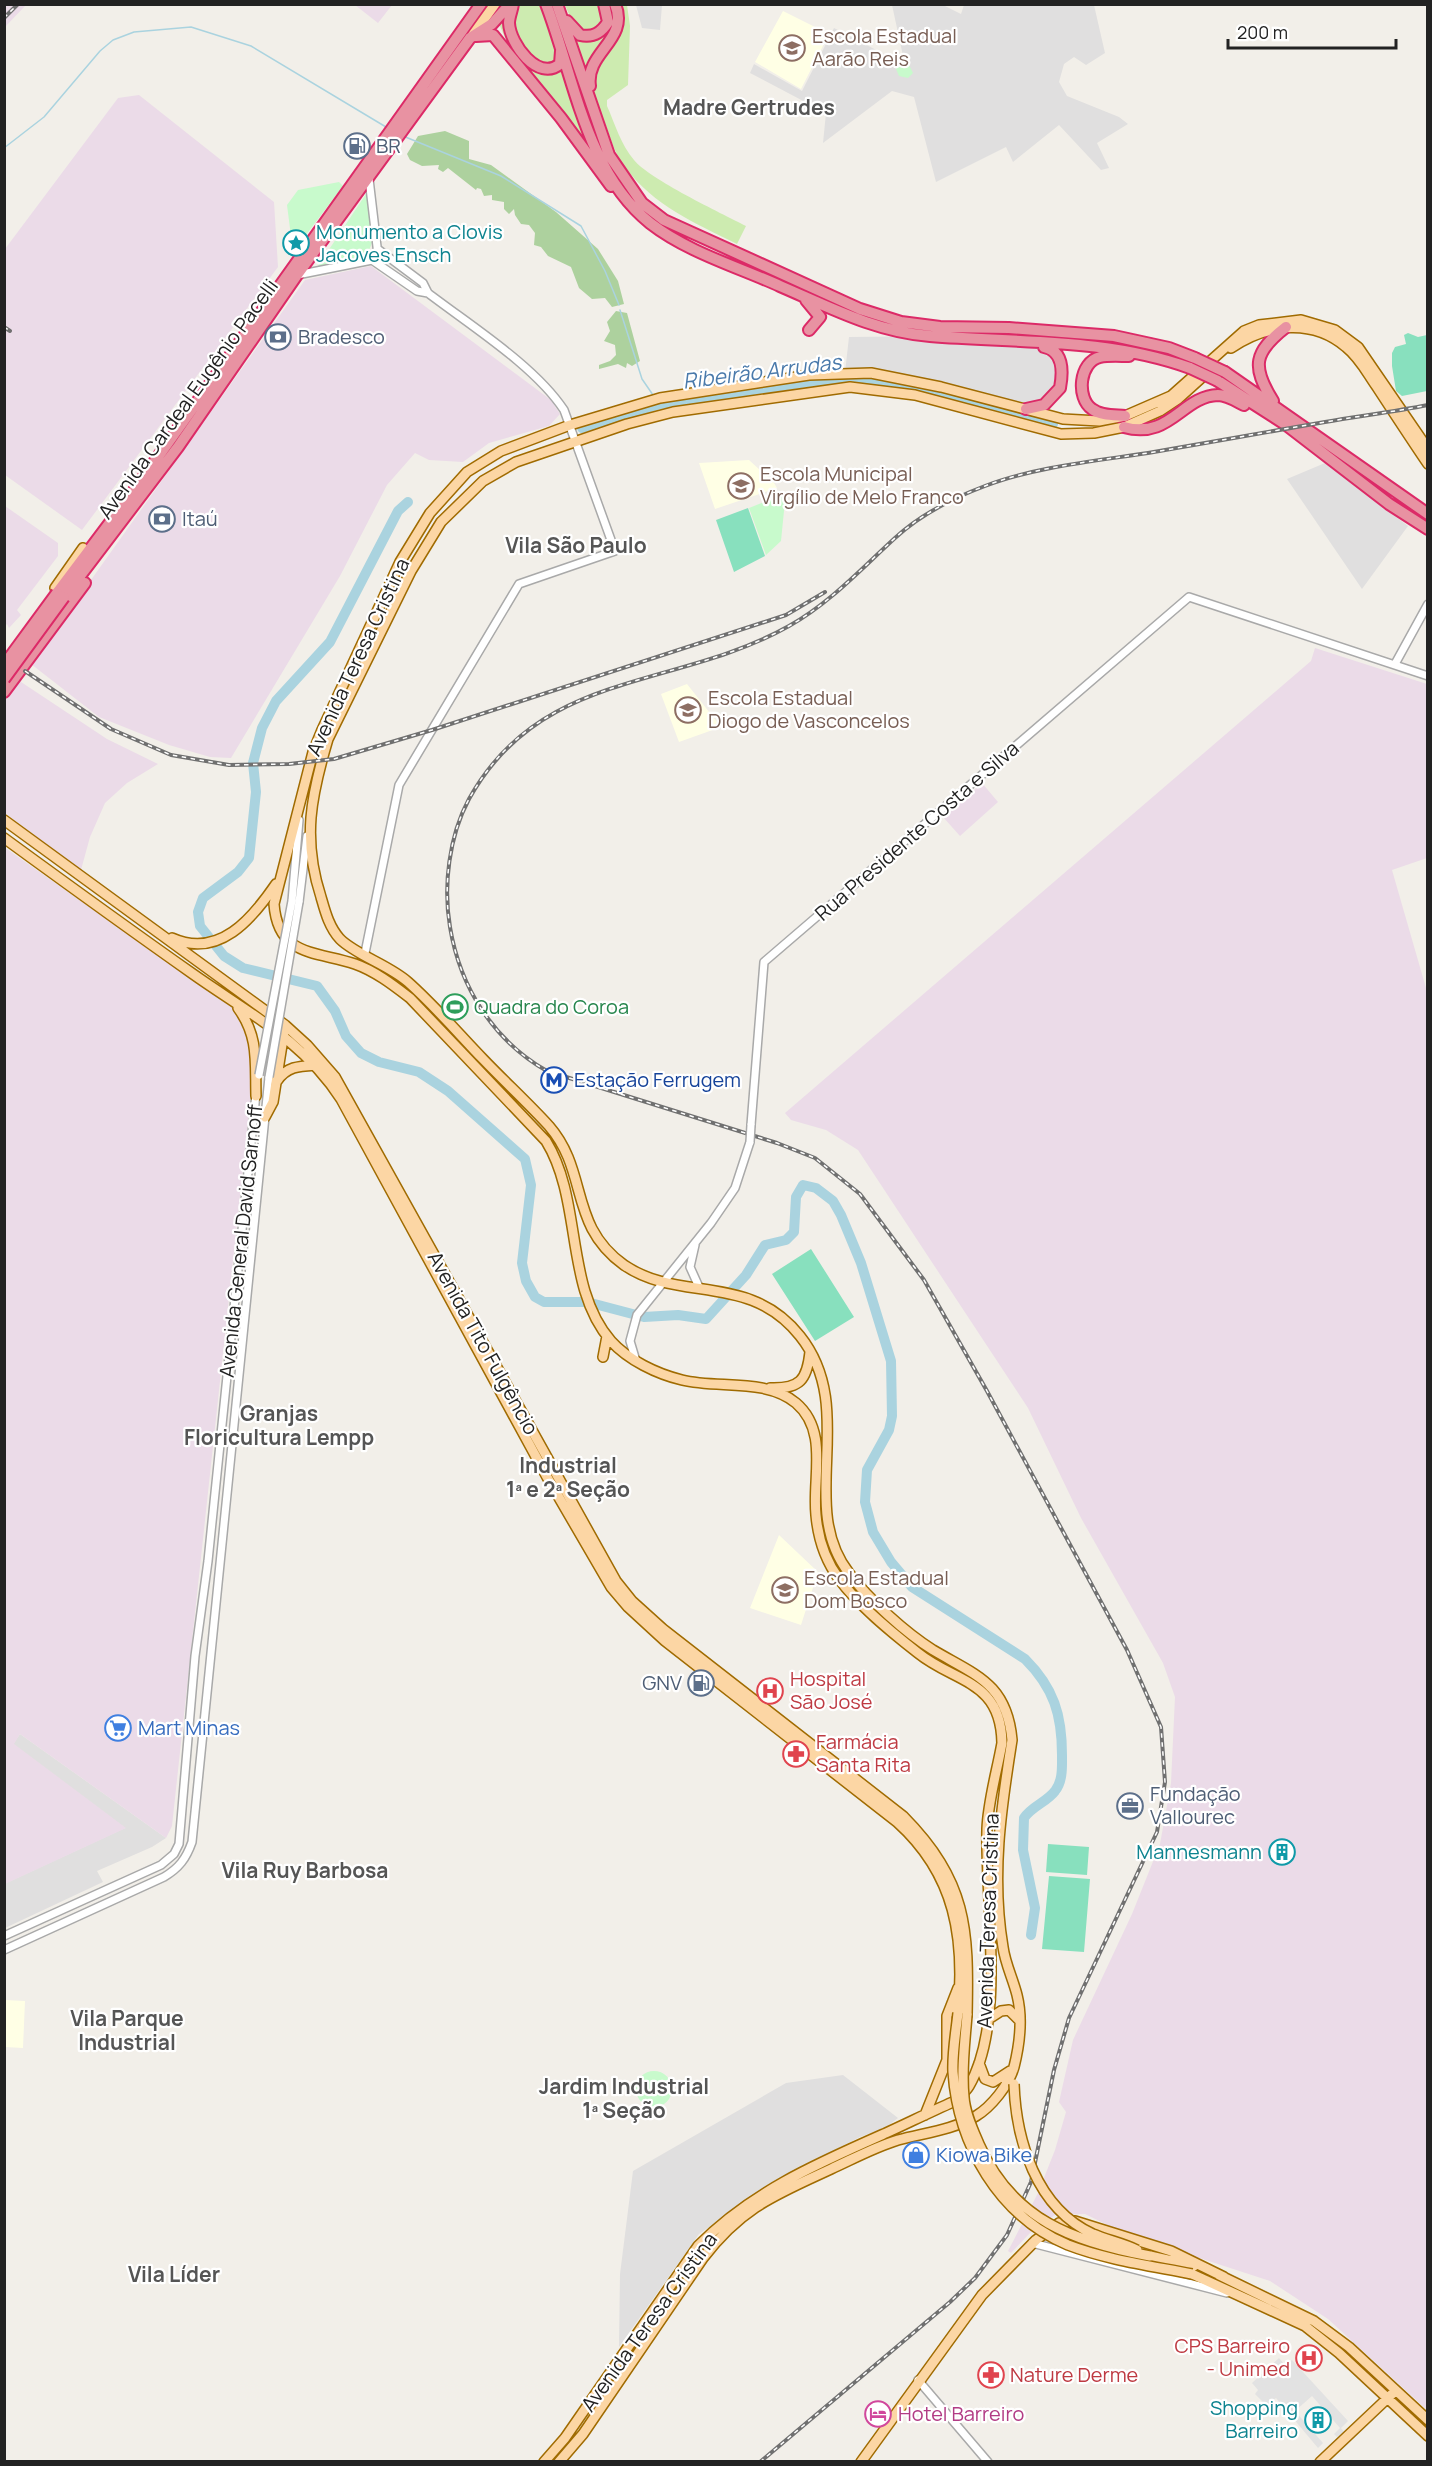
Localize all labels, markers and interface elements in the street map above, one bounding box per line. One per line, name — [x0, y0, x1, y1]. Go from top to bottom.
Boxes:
scale bar — [1228, 12, 1396, 50]
text: 200 m — [1237, 20, 1288, 44]
place label: Escola Estadual Aarão Reis — [812, 22, 957, 72]
school or university icon: Escola Estadual Aarão Reis — [777, 33, 807, 63]
district label: Madre Gertrudes — [663, 93, 835, 121]
fuel station icon: BR — [342, 131, 372, 161]
place label: BR — [376, 132, 401, 159]
place label: Monumento a Clovis Jacoves Ensch — [316, 218, 503, 268]
place icon: Monumento a Clovis Jacoves Ensch — [281, 228, 311, 258]
street label: Avenida Cardeal Eugênio Pacelli — [91, 273, 284, 524]
bank icon: Bradesco — [263, 322, 293, 352]
place label: Bradesco — [298, 323, 385, 350]
water label: Ribeirão Arrudas — [681, 347, 845, 395]
place label: Escola Municipal Virgílio de Melo Franco — [760, 460, 964, 510]
school or university icon: Escola Municipal Virgílio de Melo Franco — [726, 471, 756, 501]
bank icon: Itaú — [147, 504, 177, 534]
place label: Itaú — [182, 505, 218, 532]
district label: Vila São Paulo — [505, 531, 647, 559]
street label: Avenida Teresa Cristina — [300, 554, 415, 760]
place label: Escola Estadual Diogo de Vasconcelos — [708, 684, 910, 734]
school or university icon: Escola Estadual Diogo de Vasconcelos — [673, 695, 703, 725]
street label: Rua Presidente Costa e Silva — [809, 735, 1024, 927]
sports icon: Quadra do Coroa — [440, 992, 470, 1022]
place label: Quadra do Coroa — [474, 993, 629, 1020]
metro station icon: Estação Ferrugem — [539, 1065, 569, 1095]
place label: Estação Ferrugem — [574, 1066, 741, 1093]
street label: Avenida General David Sarnoff — [213, 1102, 268, 1379]
street label: Avenida Tito Fulgêncio — [422, 1246, 545, 1439]
district label: Granjas Floricultura Lempp — [184, 1399, 374, 1451]
district label: Industrial 1ª e 2ª Seção — [506, 1451, 630, 1503]
place label: Escola Estadual Dom Bosco — [804, 1564, 949, 1614]
school or university icon: Escola Estadual Dom Bosco — [770, 1575, 800, 1605]
place label: Hospital São José — [790, 1665, 872, 1715]
fuel station icon: GNV — [686, 1668, 716, 1698]
place label: GNV — [642, 1669, 682, 1696]
hospital icon: Hospital São José — [755, 1676, 785, 1706]
supermarket icon: Mart Minas — [103, 1713, 133, 1743]
place label: Mart Minas — [138, 1714, 240, 1741]
place label: Farmácia Santa Rita — [816, 1728, 911, 1778]
pharmacy icon: Farmácia Santa Rita — [781, 1739, 811, 1769]
place label: Fundação Vallourec — [1150, 1780, 1241, 1830]
office icon: Fundação Vallourec — [1115, 1791, 1145, 1821]
street label: Avenida Teresa Cristina — [970, 1813, 1005, 2029]
building icon: Mannesmann — [1267, 1837, 1297, 1867]
place label: Mannesmann — [1136, 1838, 1262, 1865]
district label: Vila Ruy Barbosa — [222, 1856, 388, 1884]
district label: Vila Parque Industrial — [70, 2004, 184, 2056]
district label: Jardim Industrial 1ª Seção — [539, 2072, 709, 2124]
shop icon: Kiowa Bike — [901, 2140, 931, 2170]
place label: Kiowa Bike — [936, 2141, 1032, 2168]
street label: Avenida Teresa Cristina — [574, 2227, 723, 2417]
district label: Vila Líder — [128, 2260, 220, 2288]
place label: CPS Barreiro - Unimed — [1174, 2332, 1290, 2382]
hospital icon: CPS Barreiro - Unimed — [1294, 2343, 1324, 2373]
pharmacy icon: Nature Derme — [976, 2360, 1006, 2390]
place label: Nature Derme — [1010, 2361, 1138, 2388]
place label: Shopping Barreiro — [1210, 2394, 1298, 2444]
hotel icon: Hotel Barreiro — [863, 2399, 893, 2429]
place label: Hotel Barreiro — [898, 2400, 1024, 2427]
building icon: Shopping Barreiro — [1303, 2405, 1333, 2435]

